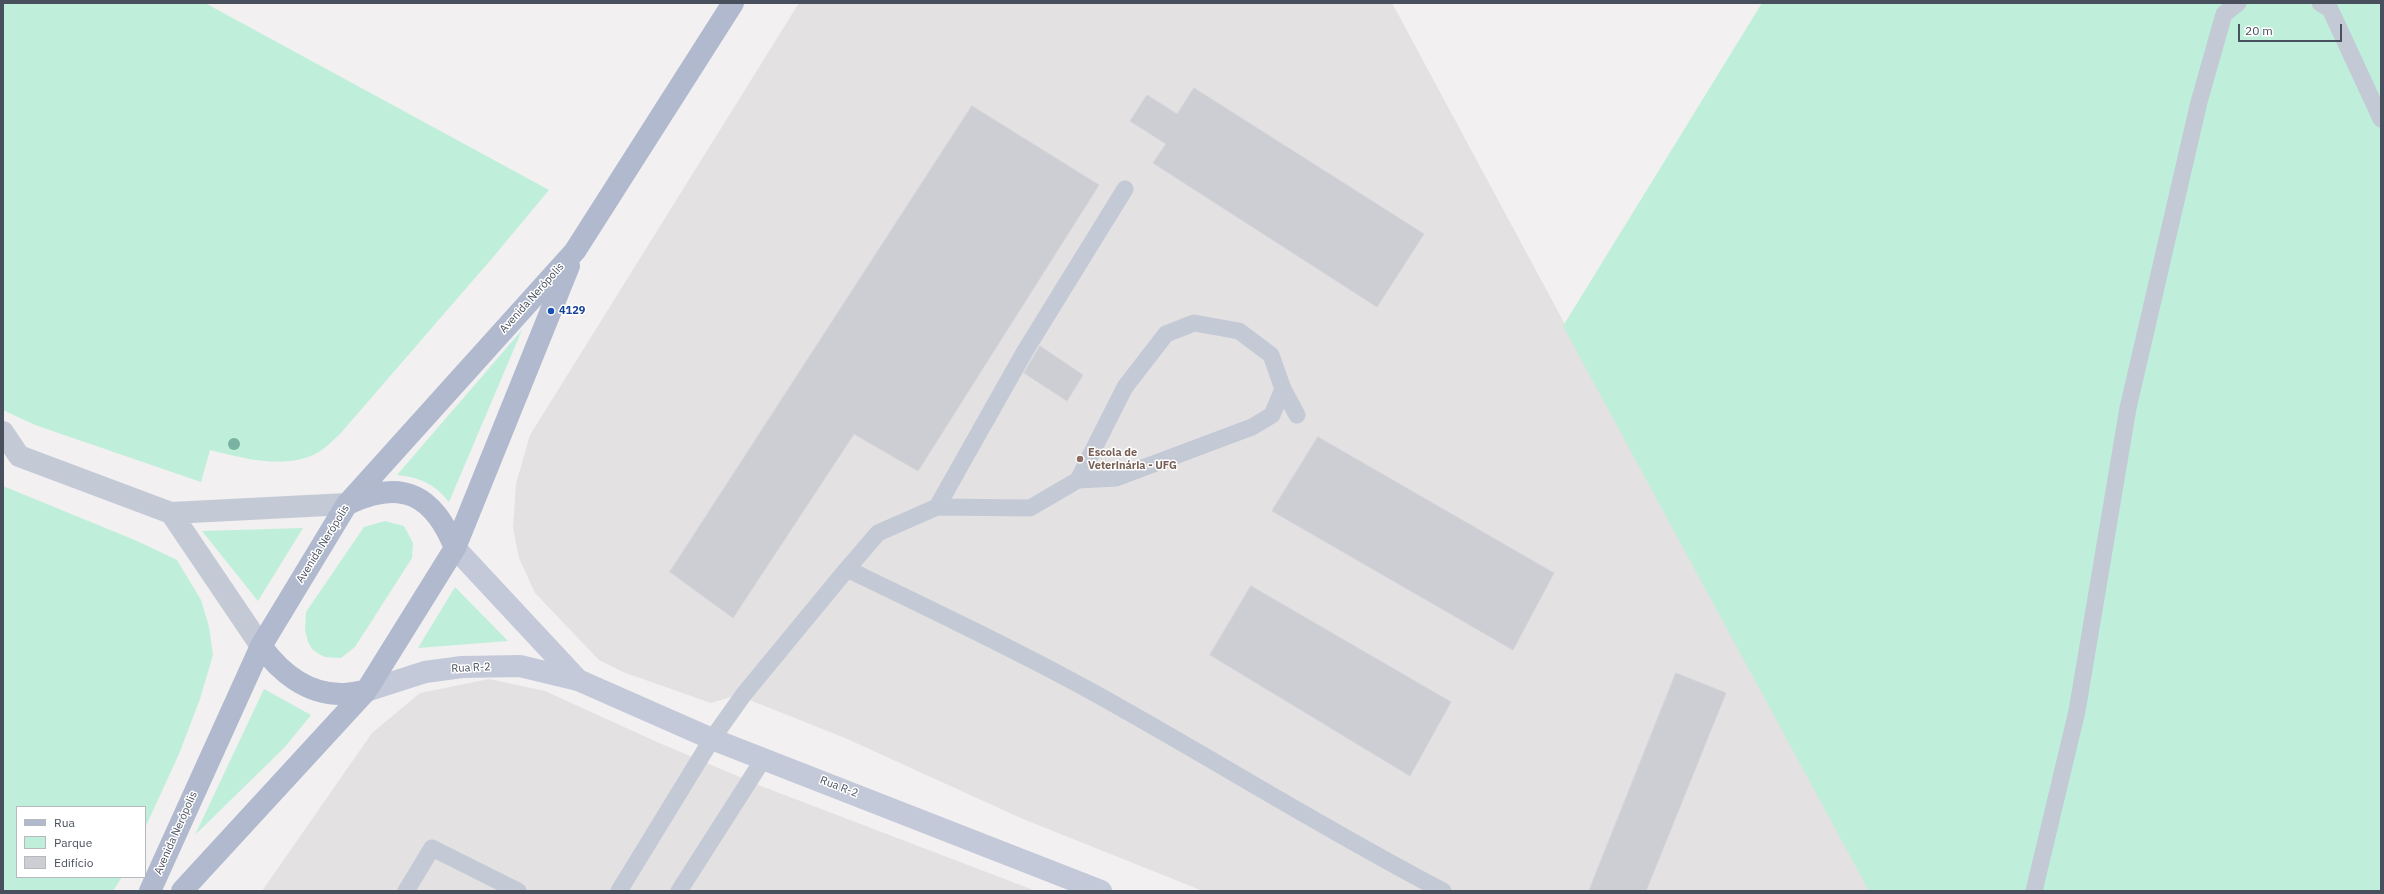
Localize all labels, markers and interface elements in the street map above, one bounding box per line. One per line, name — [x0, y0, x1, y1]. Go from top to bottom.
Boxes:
scale bar — [2240, 16, 2344, 42]
text: 20 m — [2245, 23, 2273, 38]
street label: Avenida Nerópolis — [497, 260, 567, 336]
place label: 4129 — [559, 304, 585, 318]
marker: 4129 — [546, 306, 556, 316]
place label: Escola de Veterinária - UFG — [1088, 446, 1177, 472]
marker: Escola de Veterinária - UFG — [1075, 454, 1085, 464]
street label: Avenida Nerópolis — [294, 502, 352, 586]
street label: Rua R-2 — [451, 660, 491, 676]
street label: Rua R-2 — [818, 774, 860, 800]
street label: Avenida Nerópolis — [152, 789, 200, 877]
legend — [16, 806, 146, 878]
text: Rua — [54, 815, 75, 830]
text: Parque — [54, 835, 92, 850]
text: Edifício — [54, 855, 93, 870]

